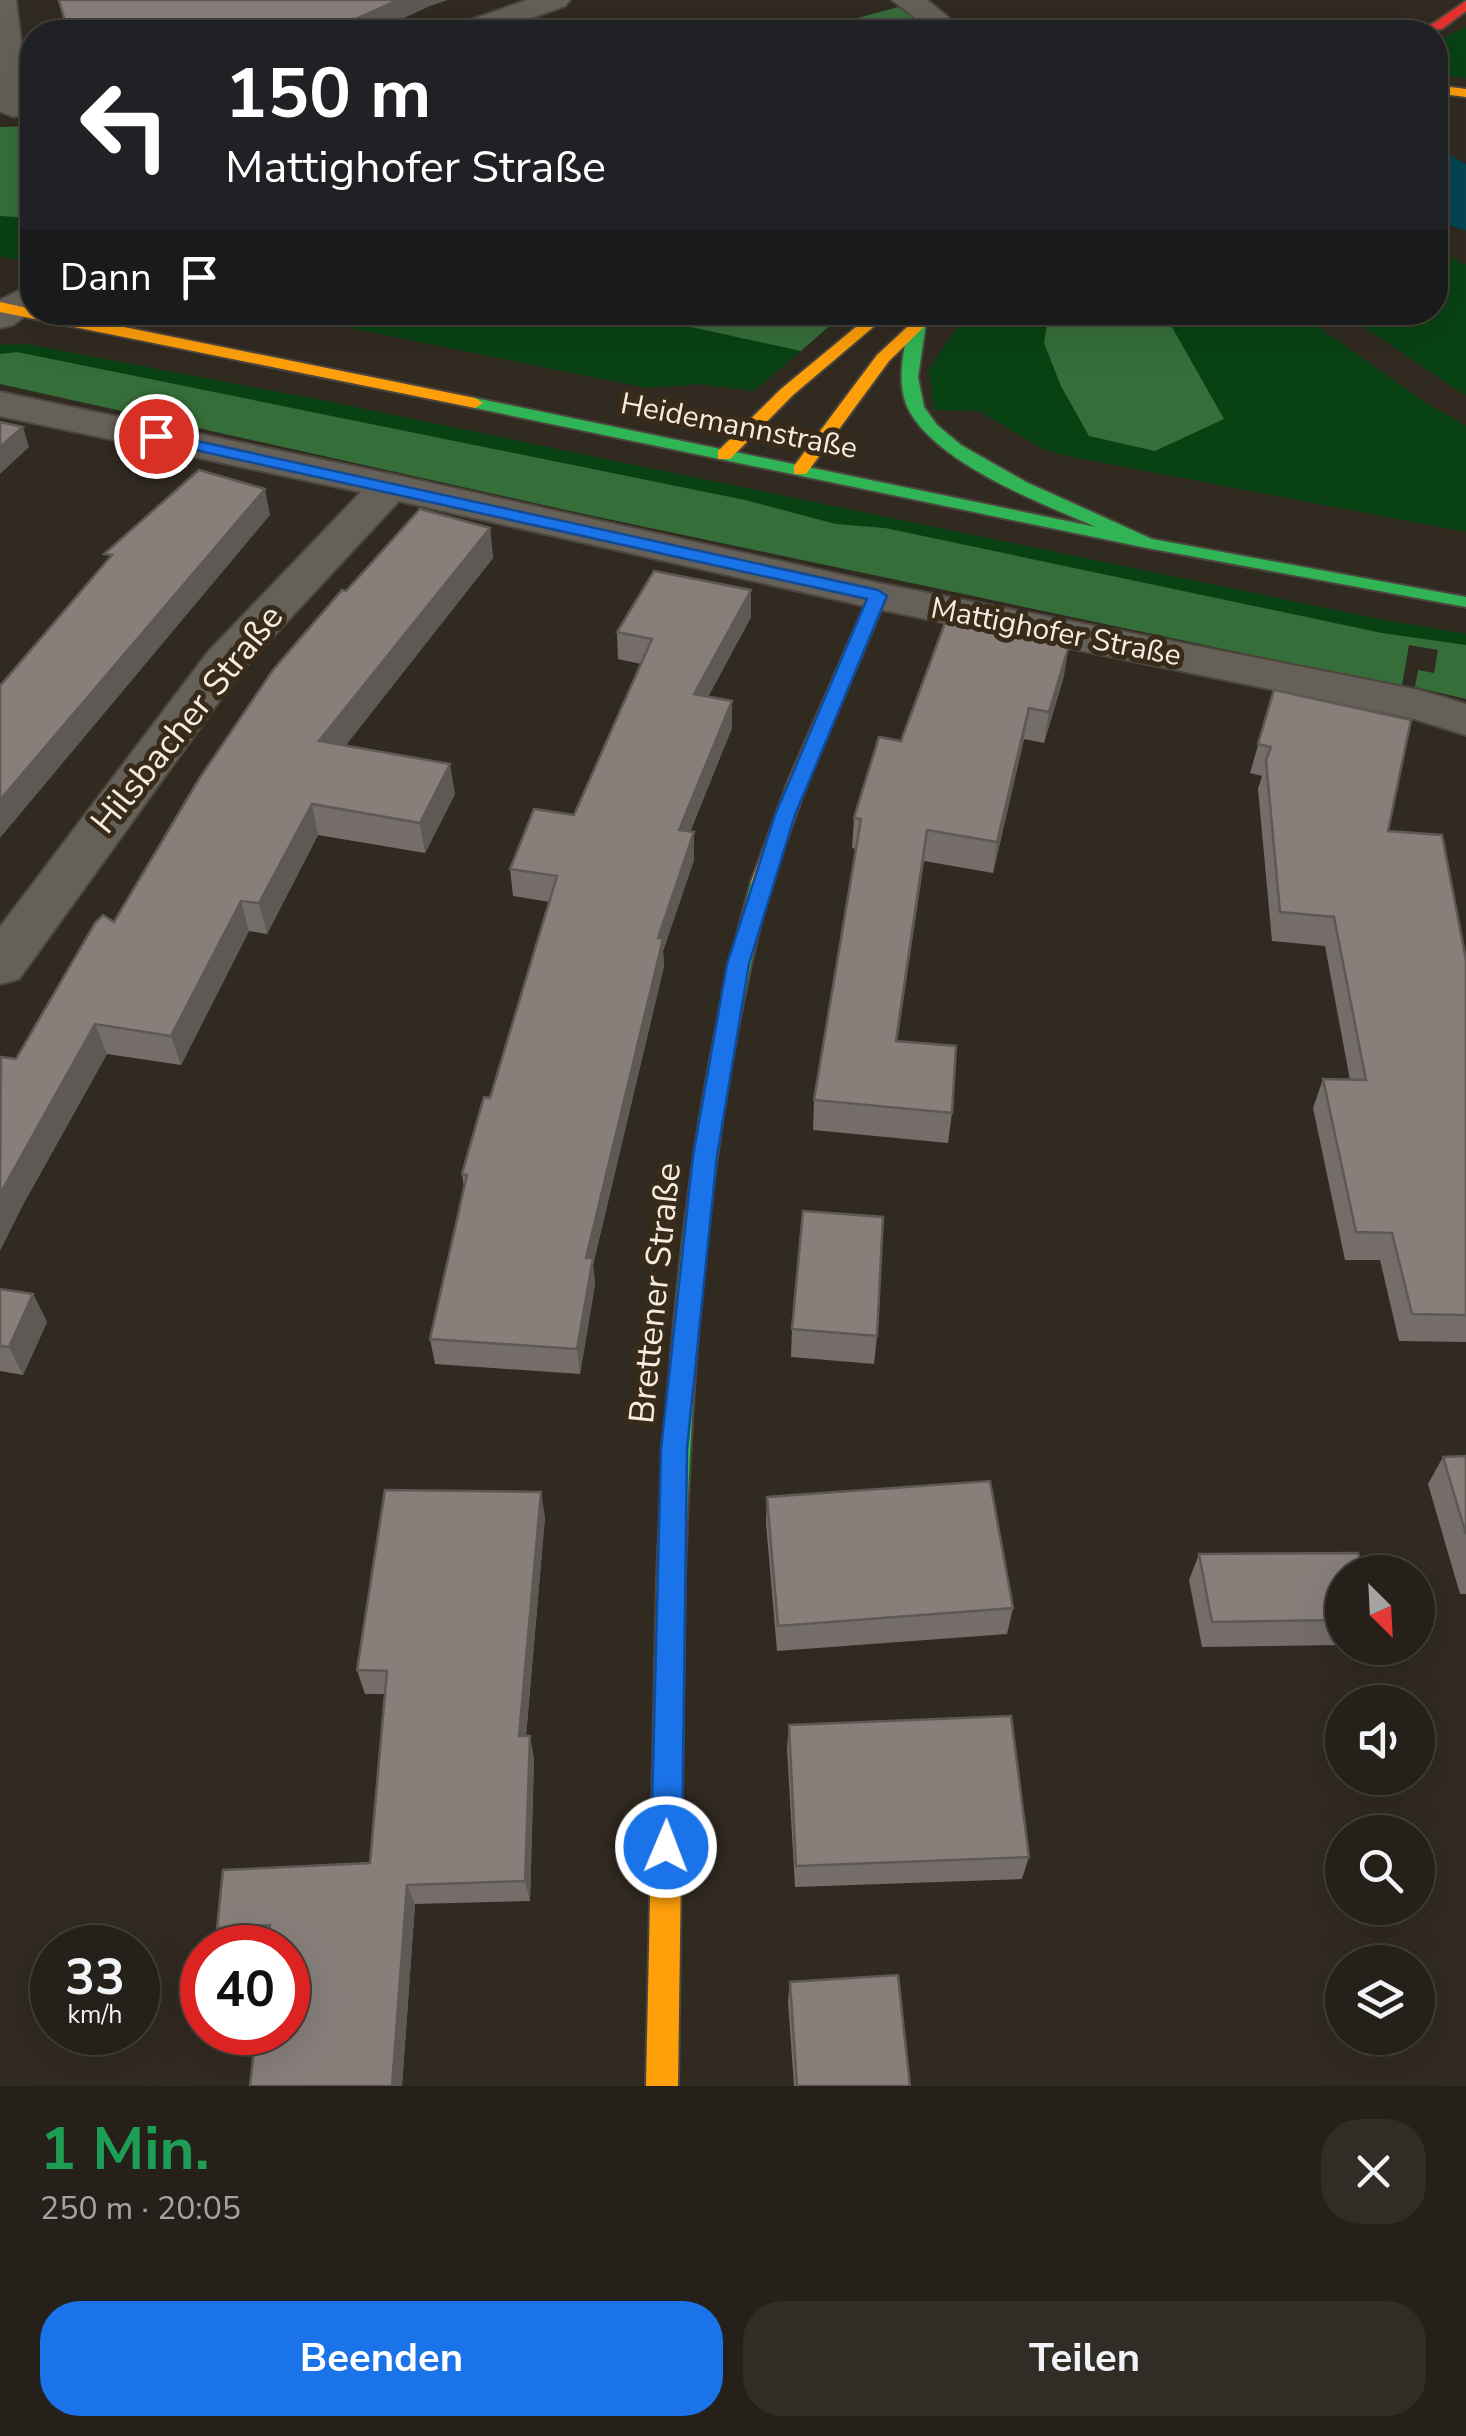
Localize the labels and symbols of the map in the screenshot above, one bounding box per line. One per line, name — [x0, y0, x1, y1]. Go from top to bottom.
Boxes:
street label: Heidemannstraße — [617, 383, 861, 469]
pin — [114, 394, 199, 479]
street label: Mattighofer Straße — [927, 588, 1185, 676]
street label: Hilsbacher Straße — [80, 595, 294, 843]
street label: Brettener Straße — [618, 1160, 692, 1426]
north arrow — [1325, 1555, 1435, 1665]
position arrow — [614, 1795, 718, 1899]
speed limit sign: 40 — [180, 1925, 310, 2055]

